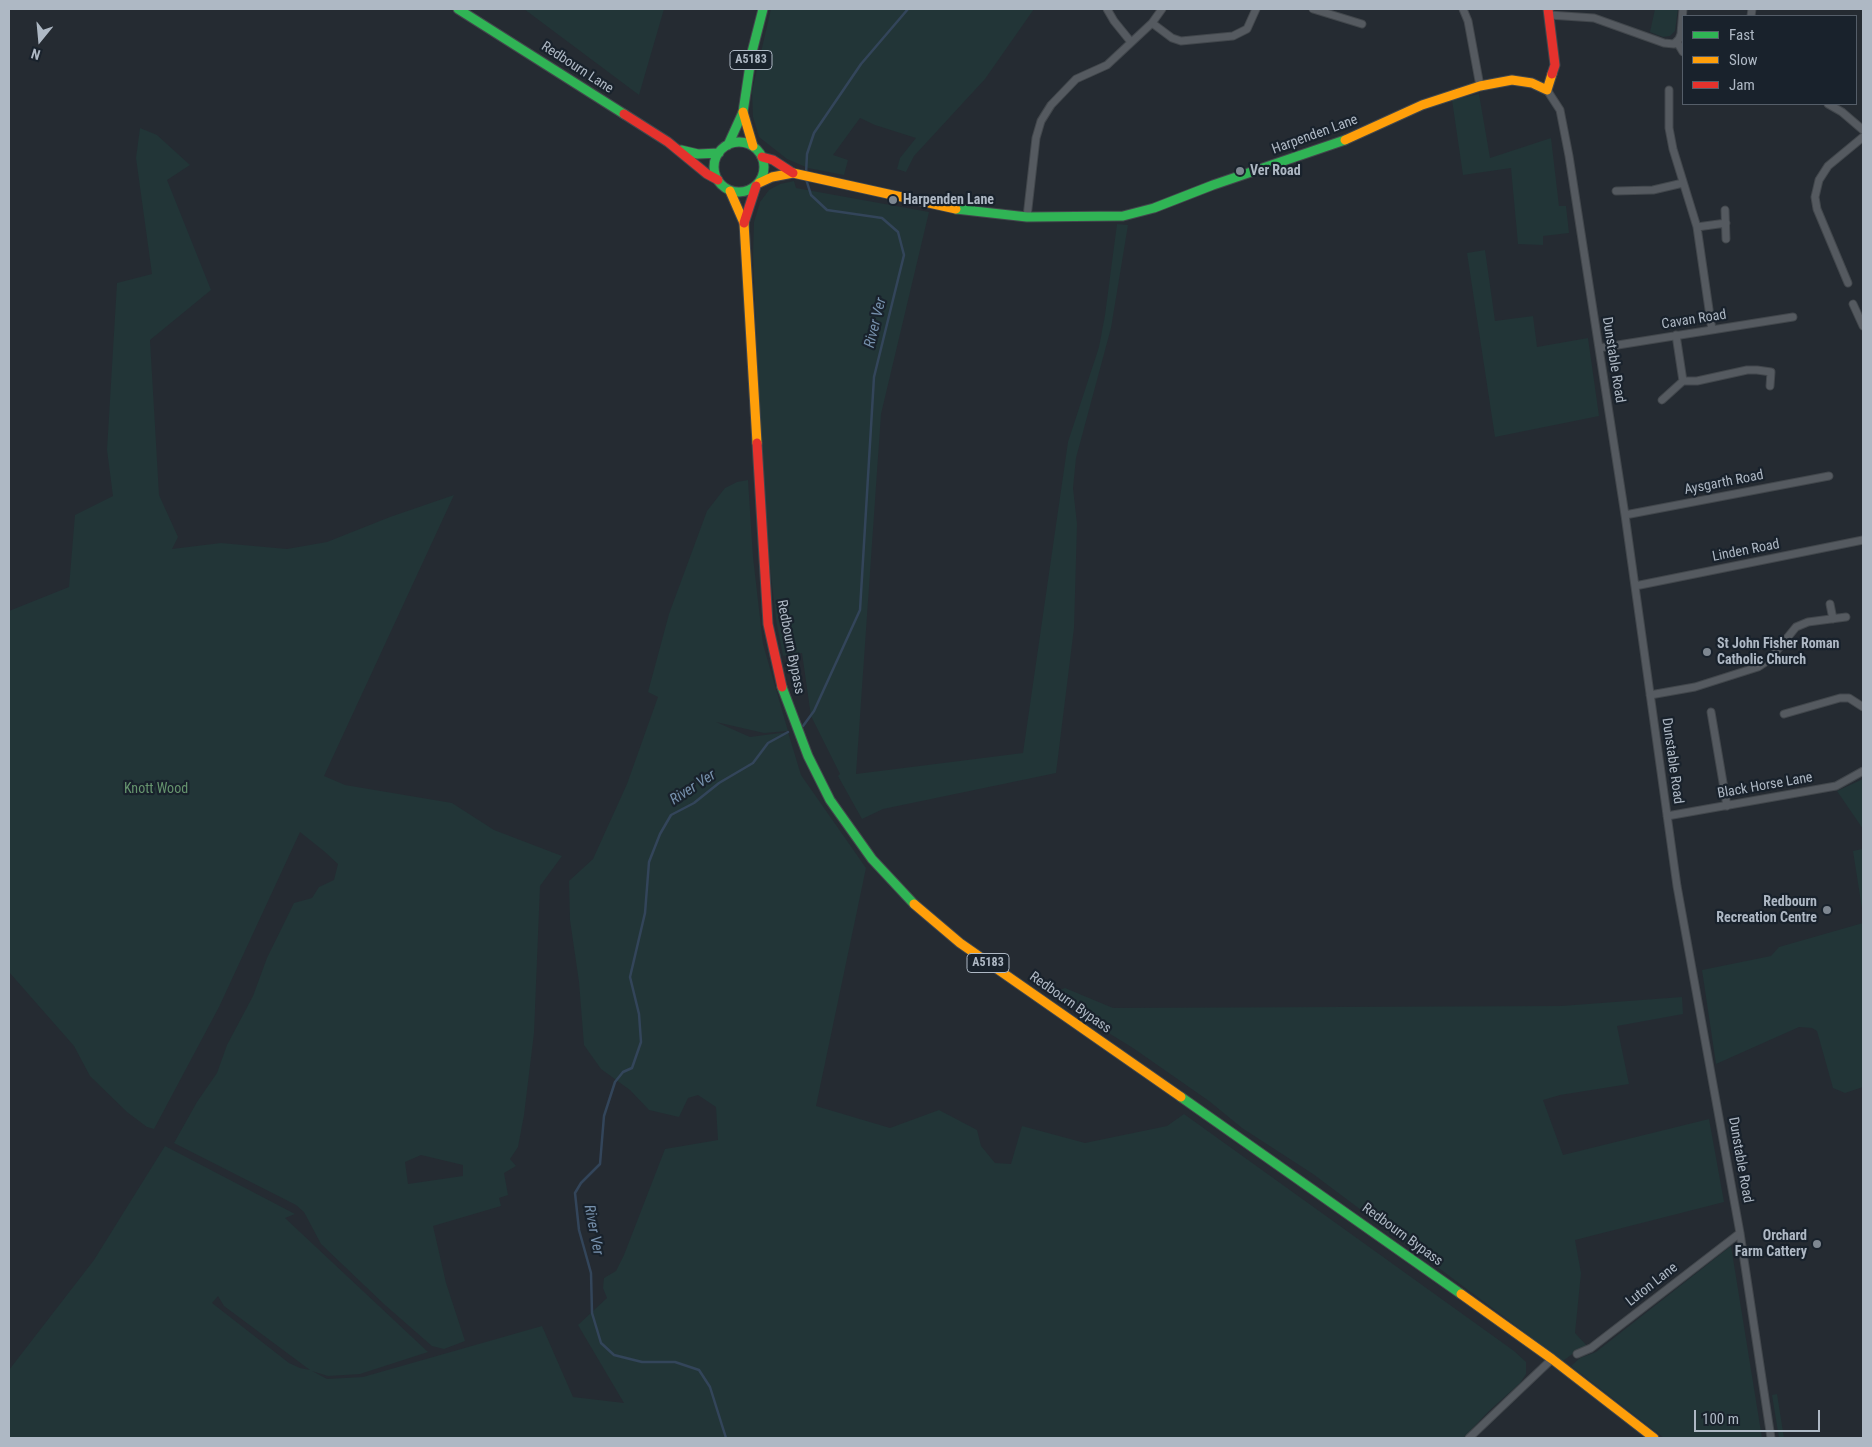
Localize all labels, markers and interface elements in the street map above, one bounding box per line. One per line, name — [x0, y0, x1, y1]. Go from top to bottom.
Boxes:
north arrow — [15, 15, 65, 65]
legend — [1682, 15, 1857, 105]
text: Fast — [1729, 26, 1754, 44]
street label: Redbourn Lane — [538, 38, 616, 98]
text: N — [29, 45, 42, 63]
road number: A5183 — [730, 50, 772, 70]
text: Slow — [1729, 51, 1758, 69]
text: Jam — [1729, 76, 1755, 94]
street label: Harpenden Lane — [1270, 112, 1360, 158]
place label: Ver Road — [1250, 163, 1301, 179]
marker: Ver Road — [1234, 165, 1246, 177]
place label: Harpenden Lane — [903, 192, 994, 208]
marker: Harpenden Lane — [887, 194, 899, 206]
water label: River Ver — [861, 296, 891, 350]
street label: Cavan Road — [1660, 307, 1728, 333]
street label: Dunstable Road — [1598, 316, 1628, 404]
street label: Aysgarth Road — [1683, 467, 1765, 499]
street label: Linden Road — [1711, 536, 1781, 566]
street label: Redbourn Bypass — [773, 598, 807, 696]
place label: St John Fisher Roman Catholic Church — [1717, 636, 1839, 669]
marker: St John Fisher Roman Catholic Church — [1701, 646, 1713, 658]
street label: Dunstable Road — [1658, 717, 1686, 805]
water label: River Ver — [667, 767, 719, 809]
street label: Black Horse Lane — [1716, 769, 1814, 803]
park label: Knott Wood — [124, 781, 188, 797]
place label: Redbourn Recreation Centre — [1716, 894, 1817, 926]
marker: Redbourn Recreation Centre — [1821, 904, 1833, 916]
road number: A5183 — [967, 954, 1009, 972]
street label: Redbourn Bypass — [1026, 969, 1114, 1037]
street label: Dunstable Road — [1724, 1116, 1756, 1204]
street label: Redbourn Bypass — [1358, 1200, 1446, 1270]
water label: River Ver — [579, 1203, 607, 1257]
place label: Orchard Farm Cattery — [1735, 1228, 1807, 1260]
marker: Orchard Farm Cattery — [1811, 1238, 1823, 1250]
street label: Luton Lane — [1623, 1260, 1681, 1310]
scale bar — [1697, 1400, 1823, 1432]
text: 100 m — [1702, 1410, 1739, 1428]

